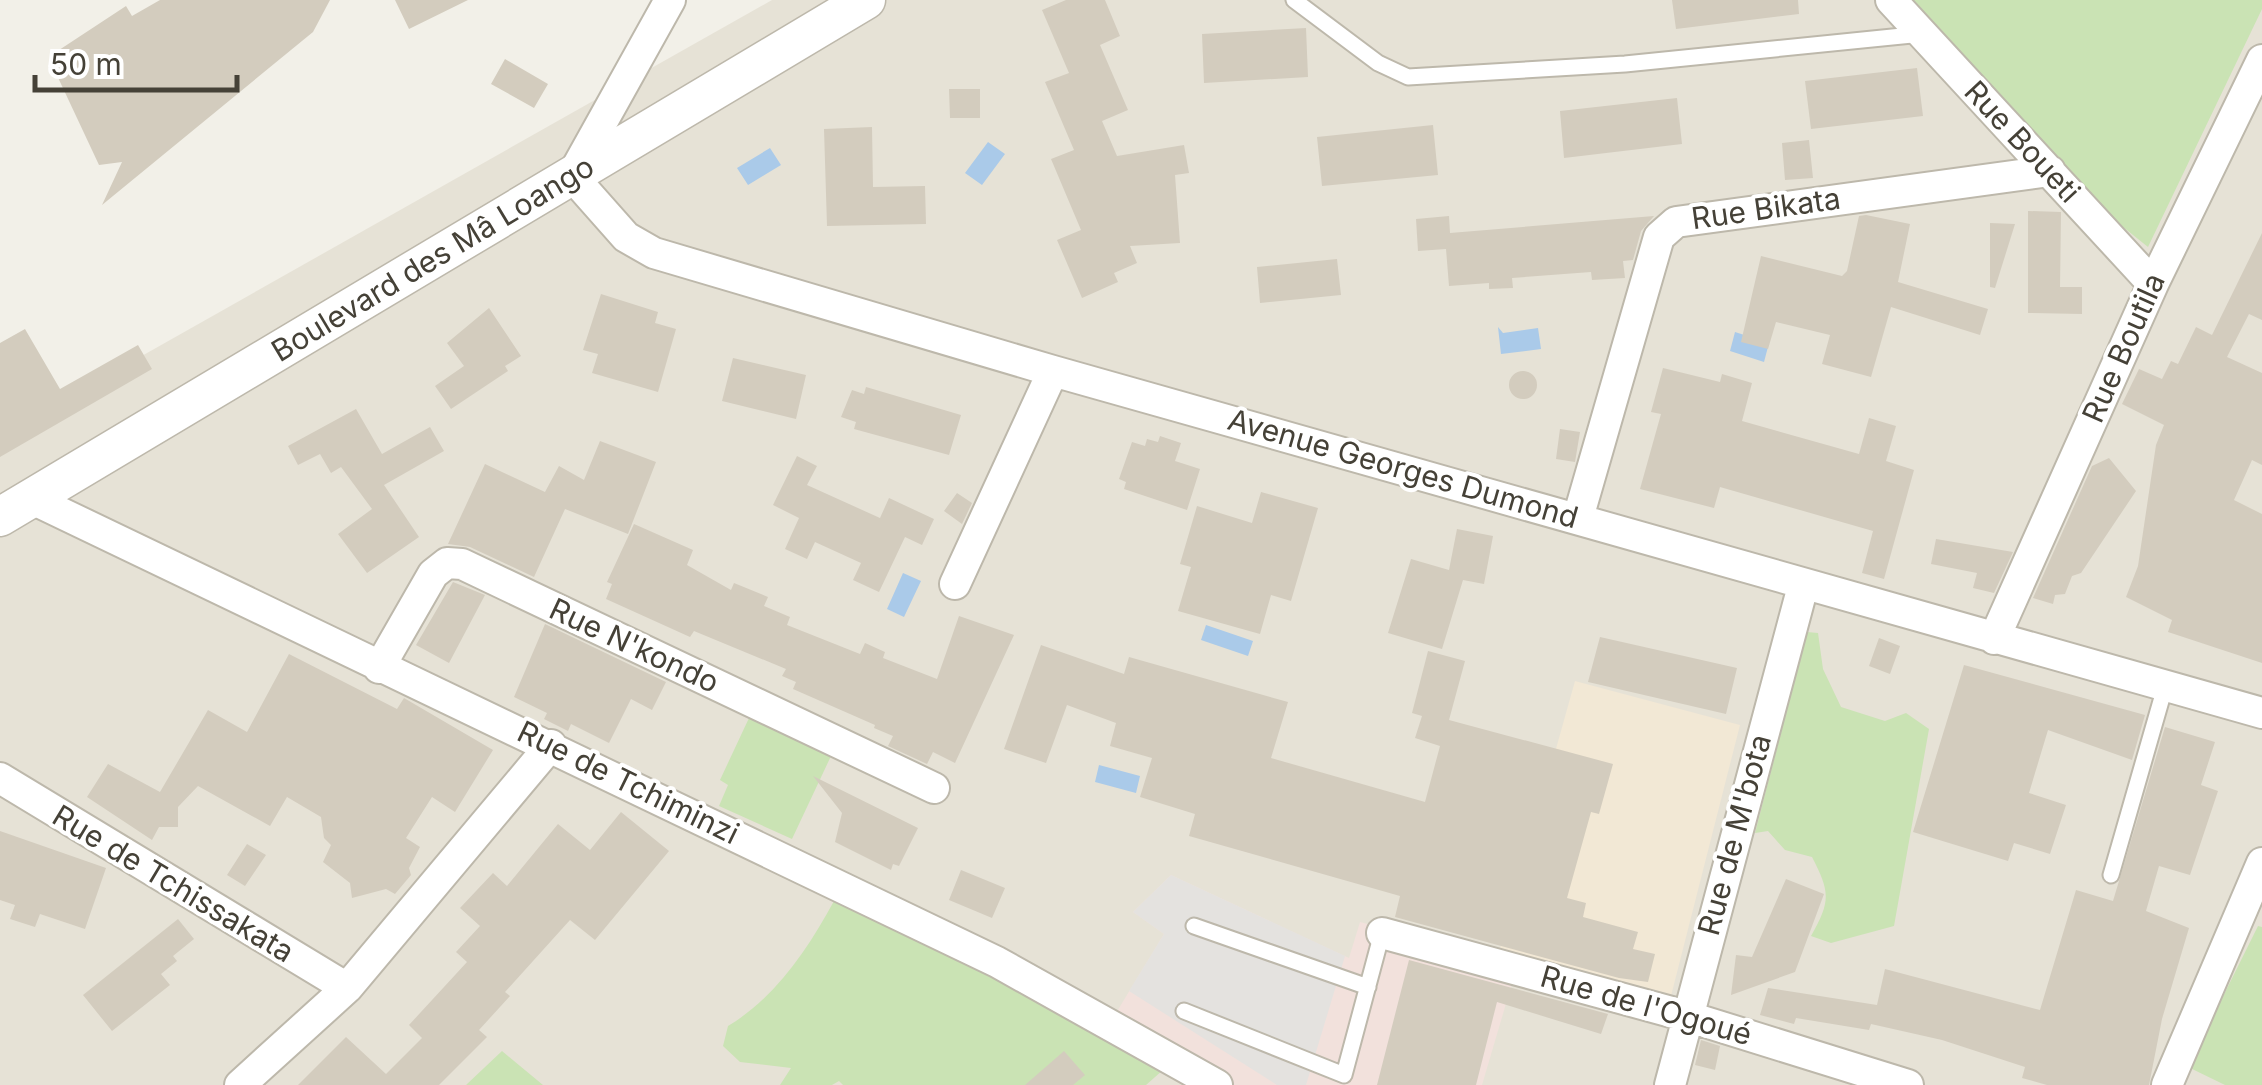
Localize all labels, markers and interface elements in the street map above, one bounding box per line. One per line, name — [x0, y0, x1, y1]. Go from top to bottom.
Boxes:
scale bar — [35, 30, 238, 92]
text: 50 m — [50, 46, 122, 82]
street label: Rue Boueti — [1957, 73, 2088, 210]
street label: Boulevard des Mâ Loango — [265, 148, 600, 369]
street label: Rue Bikata — [1689, 180, 1843, 236]
street label: Rue Boutila — [2074, 267, 2172, 428]
street label: Avenue Georges Dumond — [1224, 401, 1582, 535]
street label: Rue N'kondo — [544, 590, 725, 700]
street label: Rue de Tchiminzi — [512, 713, 745, 851]
street label: Rue de M'bota — [1690, 730, 1778, 939]
street label: Rue de Tchissakata — [46, 797, 301, 969]
street label: Rue de l'Ogoué — [1536, 958, 1756, 1052]

